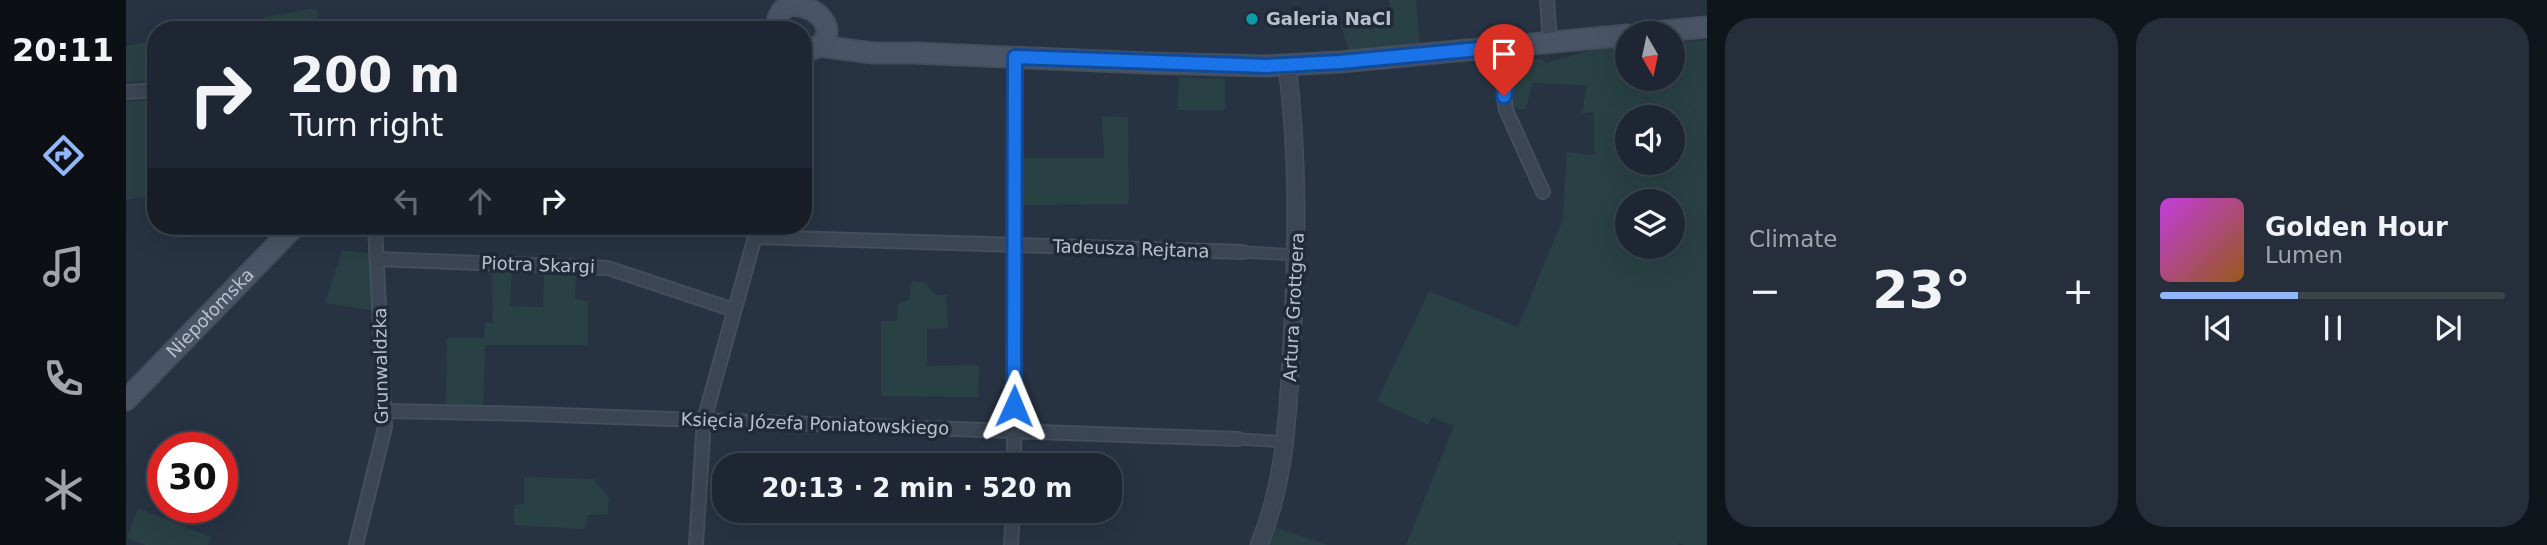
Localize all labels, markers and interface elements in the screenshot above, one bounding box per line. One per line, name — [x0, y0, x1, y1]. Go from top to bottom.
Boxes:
place label: Galeria NaCl — [1266, 8, 1391, 29]
marker: Galeria NaCl — [1244, 11, 1260, 27]
north arrow — [1615, 21, 1685, 91]
map controls — [1615, 21, 1685, 259]
pin — [1474, 24, 1534, 96]
text: 20:11 — [12, 31, 114, 69]
icon: arrive — [1485, 35, 1523, 73]
text: 200 m — [290, 47, 460, 104]
icon: right — [175, 49, 266, 140]
button: sound — [1615, 105, 1685, 175]
text: Turn right — [290, 106, 443, 144]
icon: directions — [39, 131, 88, 180]
icon: left — [388, 182, 426, 220]
icon: ahead — [461, 182, 499, 220]
icon: right — [534, 182, 572, 220]
button: layers — [1615, 189, 1685, 259]
text: Golden Hour — [2265, 212, 2448, 242]
text: Climate — [1749, 226, 1838, 252]
street label: Artura Grottgera — [1279, 232, 1308, 382]
street label: Tadeusza Rejtana — [1051, 235, 1210, 262]
icon: music — [39, 242, 88, 291]
text: Lumen — [2265, 242, 2343, 268]
street label: Piotra Skargi — [481, 252, 595, 277]
text: 23° — [1872, 260, 1971, 320]
street label: Niepołomska — [162, 264, 258, 362]
text: − — [1749, 269, 1781, 313]
text: + — [2062, 269, 2094, 313]
street label: Grunwaldzka — [369, 307, 392, 425]
icon: previous — [2199, 309, 2237, 347]
icon: pause — [2314, 309, 2352, 347]
icon: next — [2429, 309, 2467, 347]
icon: phone — [39, 354, 88, 403]
position arrow — [977, 369, 1051, 443]
street label: Księcia Józefa Poniatowskiego — [680, 408, 950, 439]
speed limit sign: 30 — [147, 432, 238, 523]
icon: climate — [39, 465, 88, 514]
text: 20:13 · 2 min · 520 m — [762, 473, 1072, 503]

